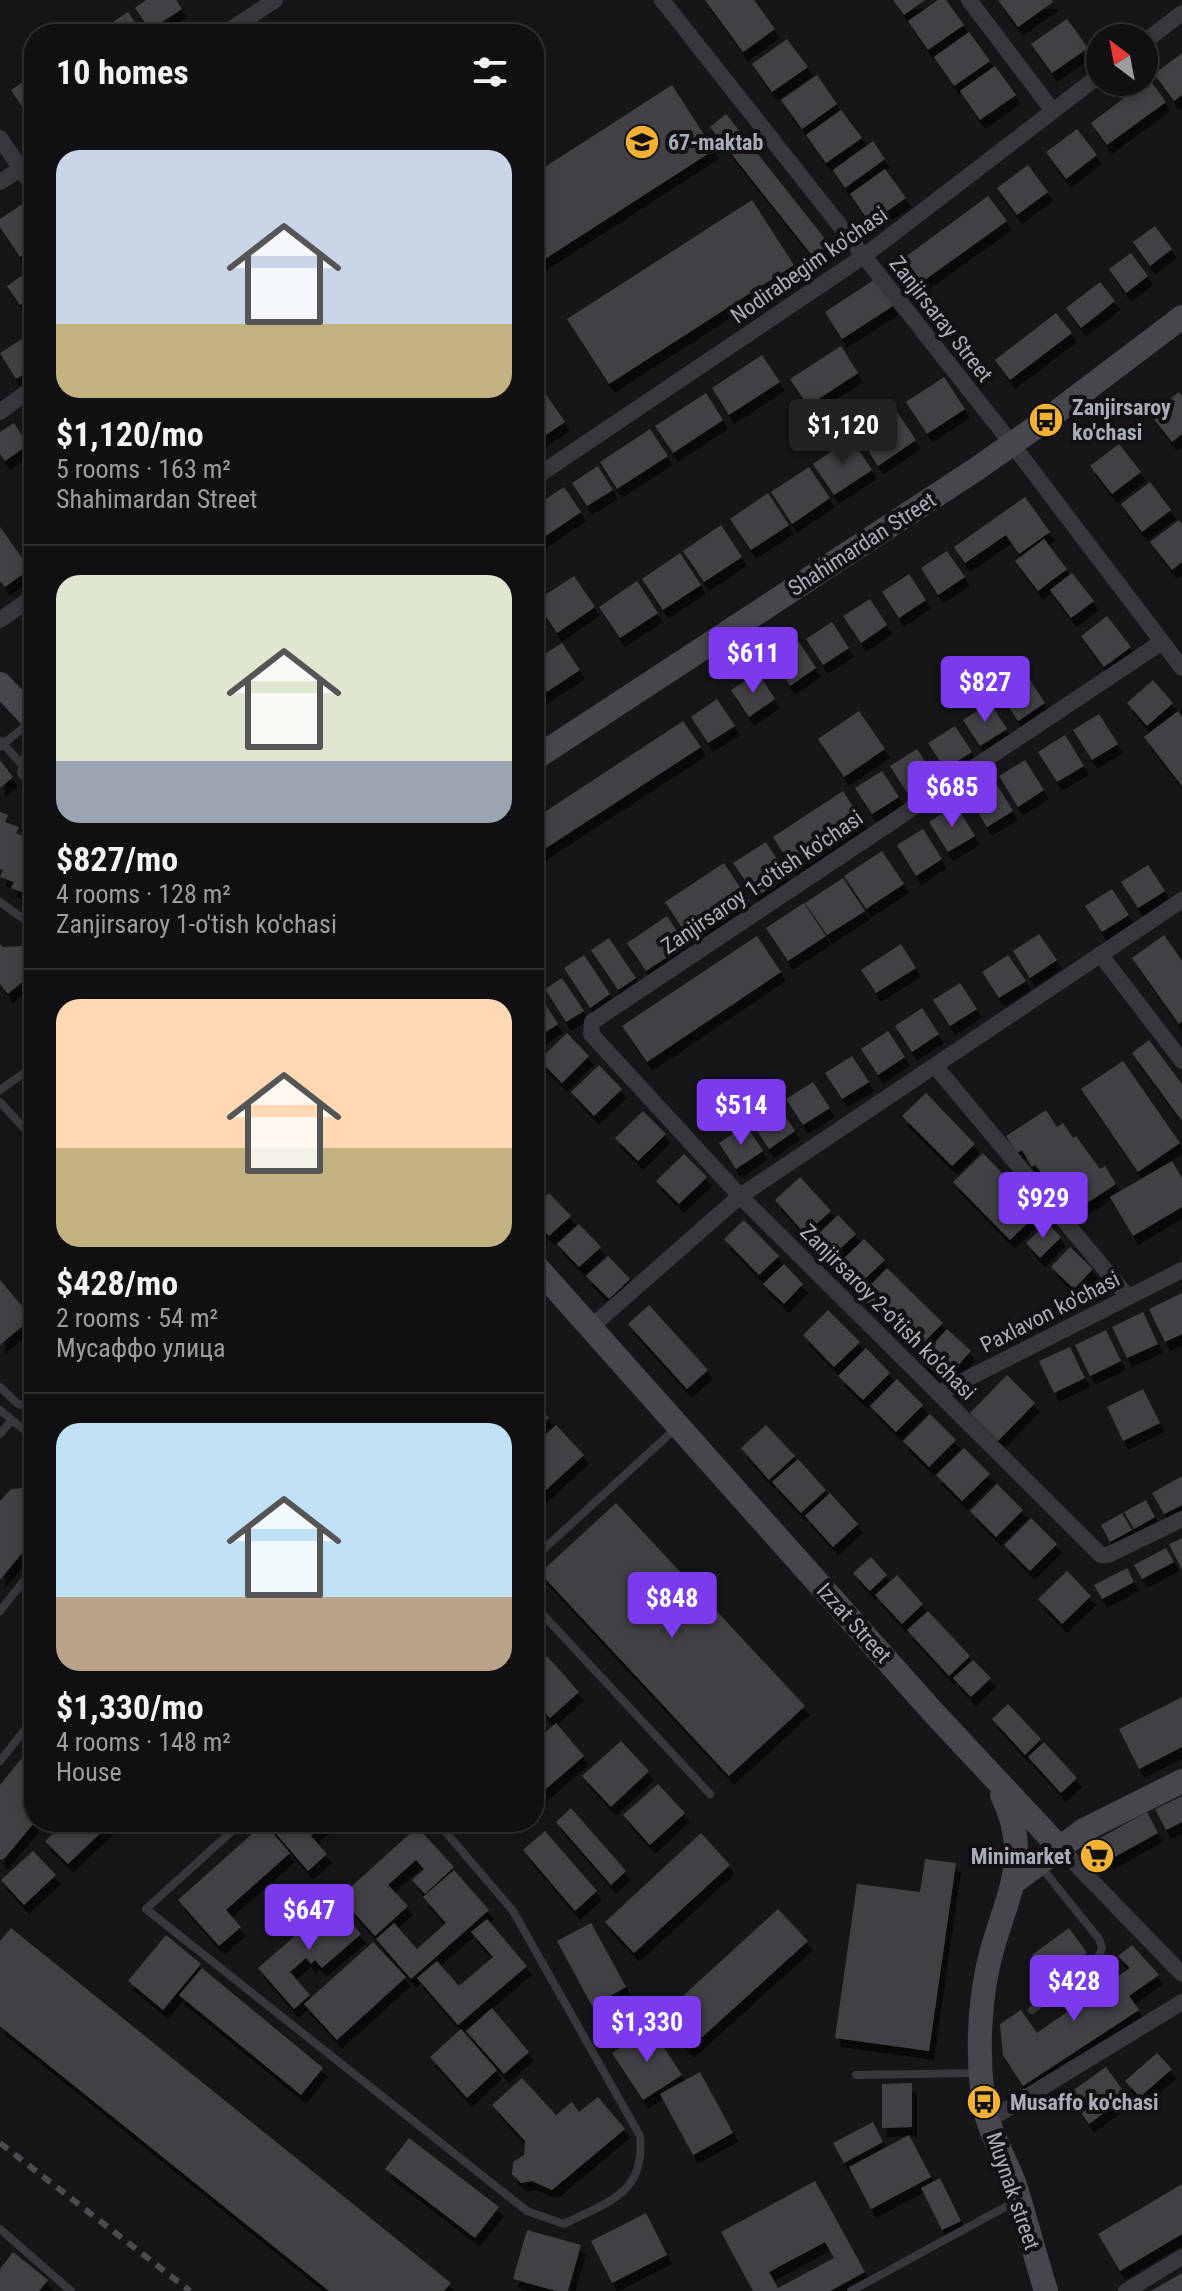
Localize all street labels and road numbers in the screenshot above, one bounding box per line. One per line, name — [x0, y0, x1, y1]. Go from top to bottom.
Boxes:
street label: Nodirabegim ko'chasi — [726, 202, 892, 328]
street label: Zanjirsaray Street — [884, 251, 998, 387]
street label: Shahimardan Street — [784, 487, 940, 601]
street label: Zanjirsaroy 1-o'tish ko'chasi — [656, 805, 868, 959]
street label: Zanjirsaroy 2-o'tish ko'chasi — [795, 1219, 981, 1405]
street label: Paxlavon ko'chasi — [976, 1266, 1124, 1358]
street label: Izzat Street — [812, 1578, 896, 1668]
street label: Muynak street — [981, 2129, 1045, 2253]

